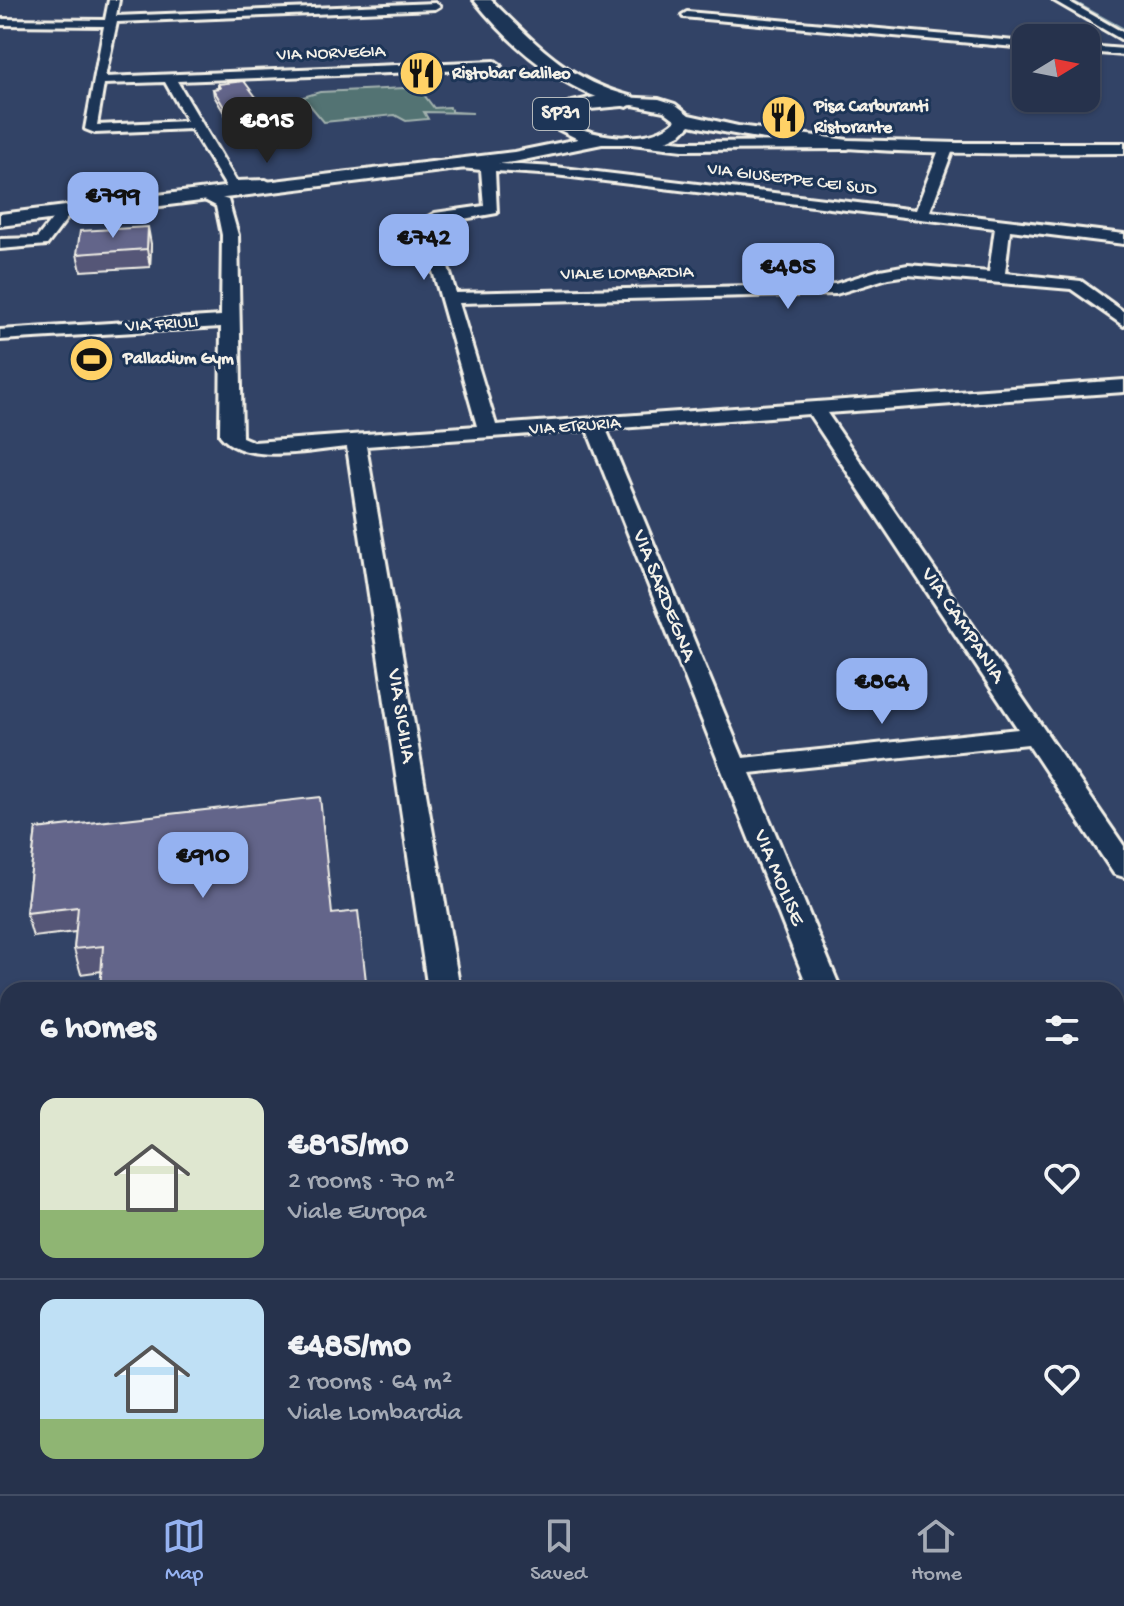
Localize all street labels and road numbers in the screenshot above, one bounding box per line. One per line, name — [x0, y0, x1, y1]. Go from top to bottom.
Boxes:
street label: VIA NORVEGIA — [275, 42, 387, 66]
road number: SP31 — [533, 98, 589, 130]
street label: VIA GIUSEPPE CEI SUD — [705, 159, 878, 201]
street label: VIALE LOMBARDIA — [559, 262, 695, 286]
street label: VIA FRIULI — [124, 312, 199, 338]
street label: VIA ETRURIA — [528, 413, 623, 441]
street label: VIA SARDEGNA — [624, 525, 702, 667]
street label: VIA CAMPANIA — [913, 563, 1011, 689]
street label: VIA SICILIA — [380, 666, 420, 766]
street label: VIA MOLISE — [746, 825, 810, 931]

